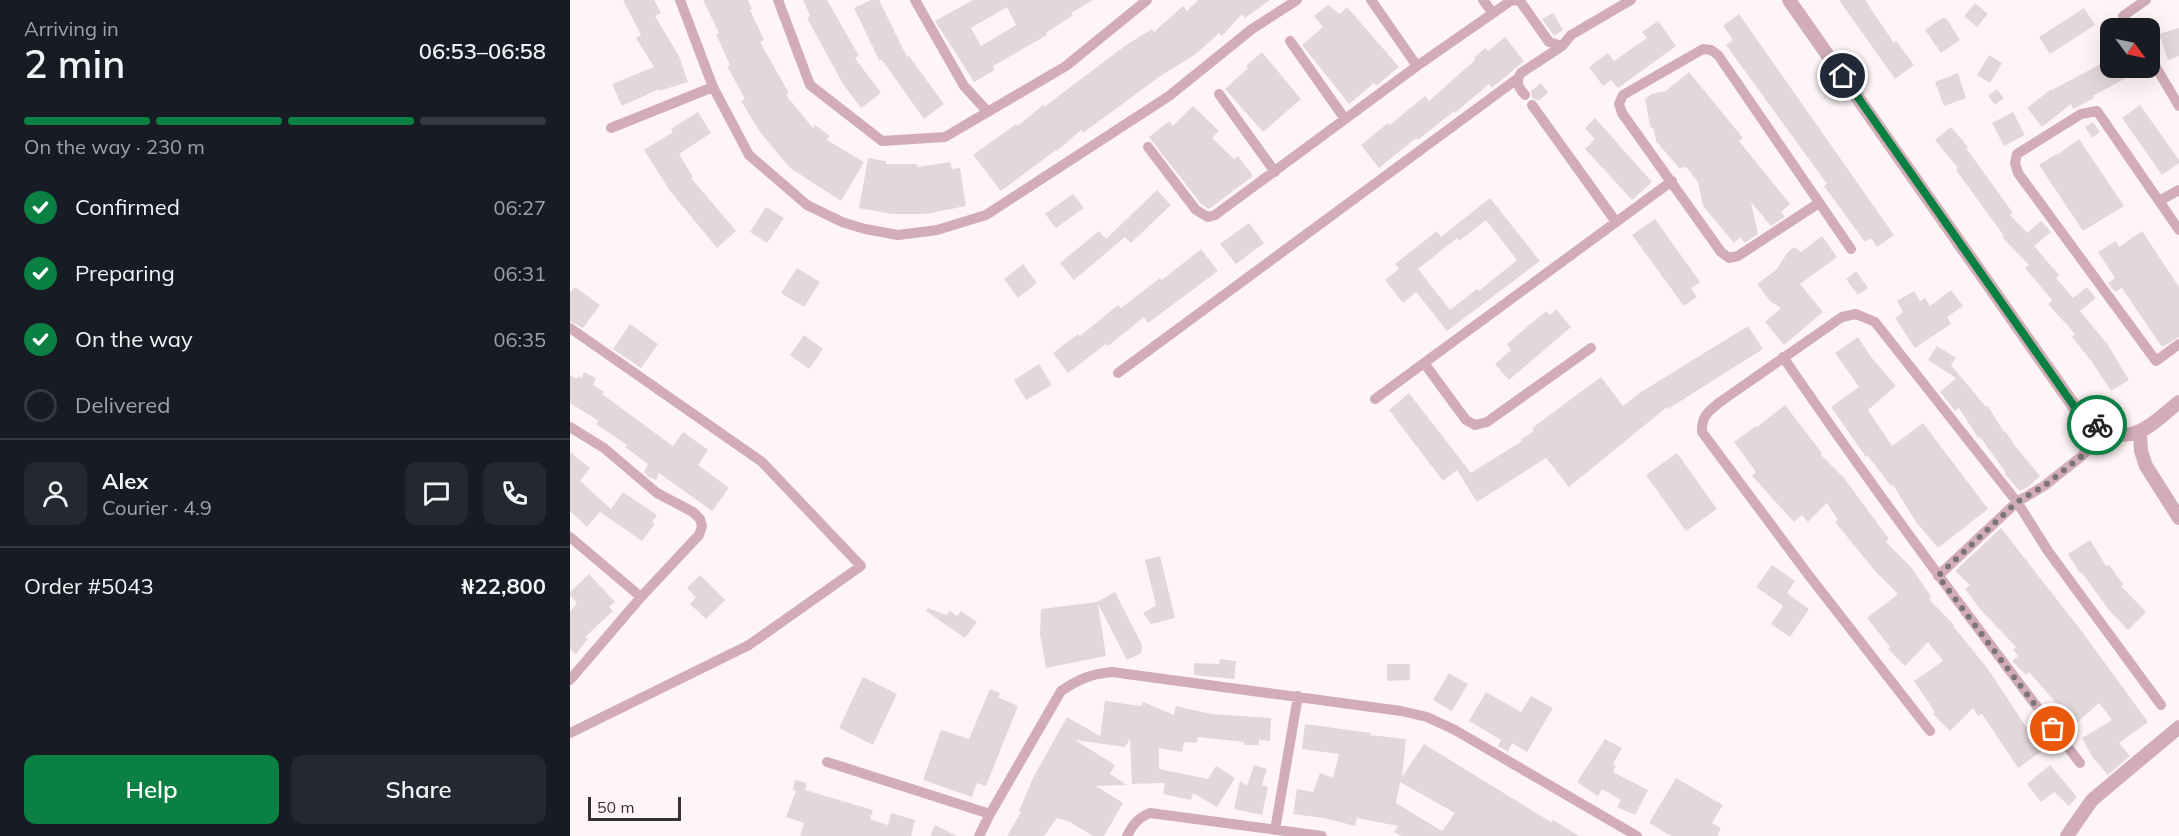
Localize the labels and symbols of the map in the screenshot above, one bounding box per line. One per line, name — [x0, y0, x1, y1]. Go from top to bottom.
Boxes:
north arrow — [2100, 18, 2160, 78]
pin — [1817, 50, 1868, 101]
courier — [2067, 395, 2127, 455]
pin — [2027, 703, 2078, 754]
scale bar — [588, 794, 681, 822]

